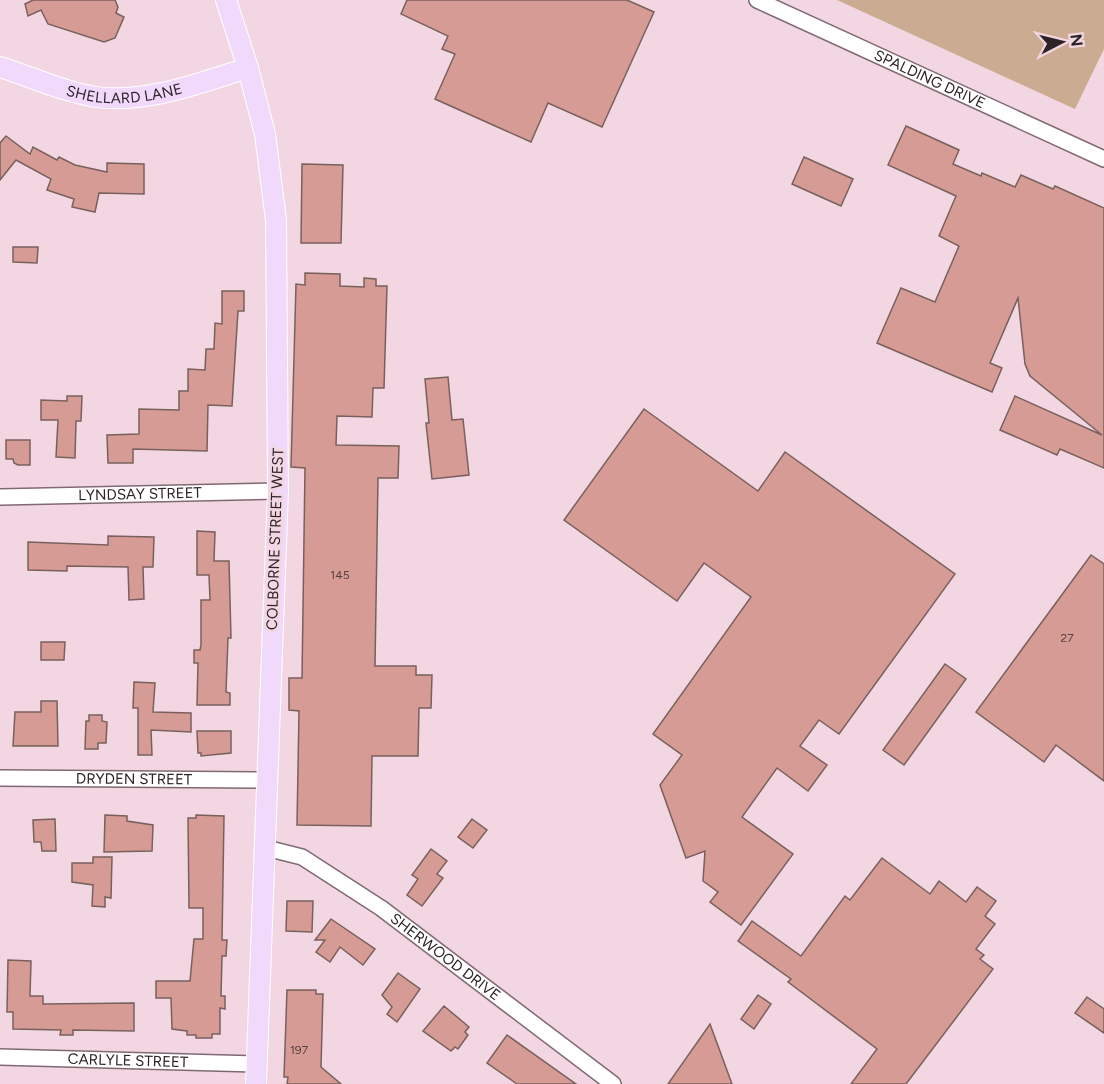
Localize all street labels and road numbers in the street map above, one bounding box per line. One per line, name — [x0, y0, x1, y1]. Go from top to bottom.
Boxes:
street label: SPALDING DRIVE — [871, 46, 988, 112]
street label: SHELLARD LANE — [64, 80, 184, 107]
street label: COLBORNE STREET WEST — [263, 447, 287, 630]
street label: LYNDSAY STREET — [78, 484, 203, 504]
street label: DRYDEN STREET — [76, 770, 193, 788]
street label: SHERWOOD DRIVE — [387, 909, 504, 1004]
street label: CARLYLE STREET — [68, 1050, 189, 1071]

